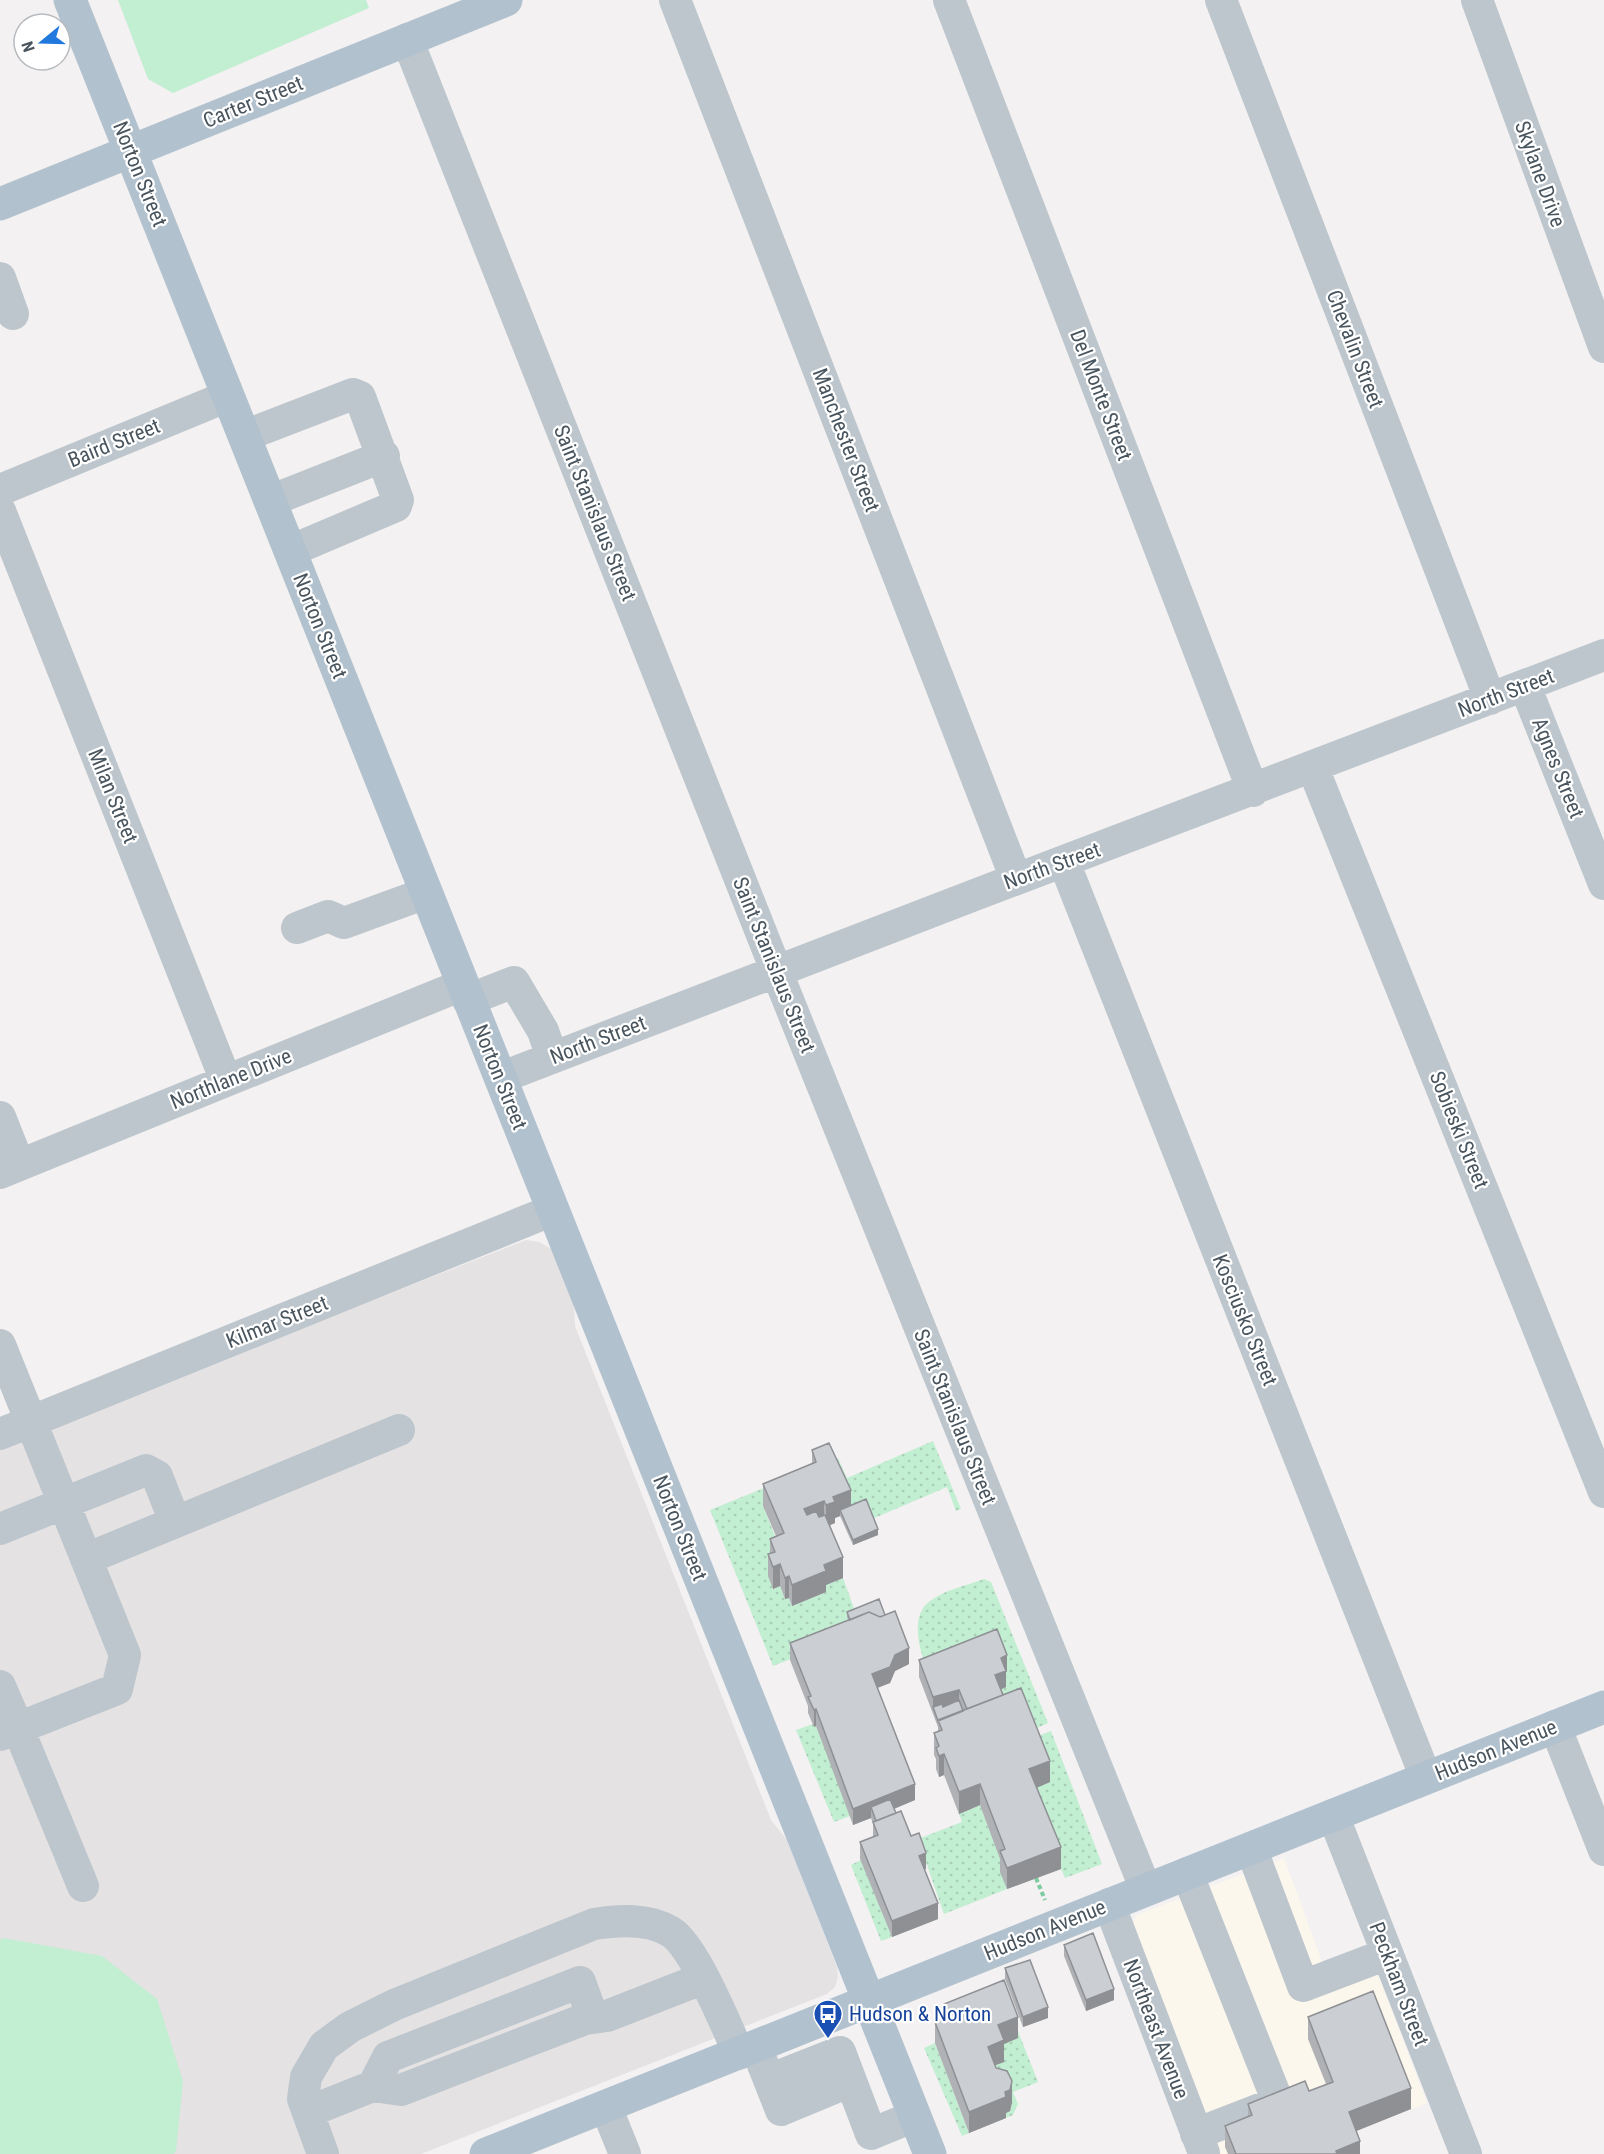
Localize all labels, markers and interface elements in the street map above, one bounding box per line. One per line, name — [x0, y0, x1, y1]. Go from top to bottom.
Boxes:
north arrow — [12, 12, 72, 72]
text: N — [18, 39, 39, 54]
street label: Carter Street — [200, 71, 306, 133]
street label: Norton Street — [108, 118, 172, 230]
street label: Skylane Drive — [1510, 118, 1570, 230]
street label: Chevalin Street — [1321, 287, 1389, 411]
street label: Del Monte Street — [1065, 326, 1137, 464]
street label: Manchester Street — [808, 365, 884, 515]
street label: Baird Street — [65, 414, 163, 472]
street label: Saint Stanislaus Street — [549, 422, 641, 604]
street label: Norton Street — [288, 570, 352, 682]
street label: North Street — [1455, 664, 1557, 722]
street label: Agnes Street — [1527, 714, 1589, 822]
street label: Milan Street — [83, 745, 143, 847]
street label: North Street — [1001, 837, 1103, 895]
street label: Saint Stanislaus Street — [728, 874, 820, 1056]
street label: North Street — [547, 1011, 649, 1069]
street label: Norton Street — [468, 1021, 532, 1133]
street label: Northlane Drive — [167, 1044, 295, 1114]
street label: Sobieski Street — [1425, 1068, 1493, 1192]
street label: Kosciusko Street — [1208, 1251, 1282, 1389]
street label: Kilmar Street — [223, 1291, 331, 1353]
street label: Saint Stanislaus Street — [909, 1326, 1001, 1508]
street label: Norton Street — [648, 1472, 712, 1584]
street label: Hudson Avenue — [1432, 1715, 1561, 1785]
street label: Hudson Avenue — [981, 1895, 1110, 1965]
street label: Peckham Street — [1364, 1919, 1434, 2049]
street label: Northeast Avenue — [1118, 1956, 1194, 2102]
bus stop icon: Hudson & Norton — [812, 1998, 844, 2040]
place label: Hudson & Norton — [849, 2002, 991, 2026]

